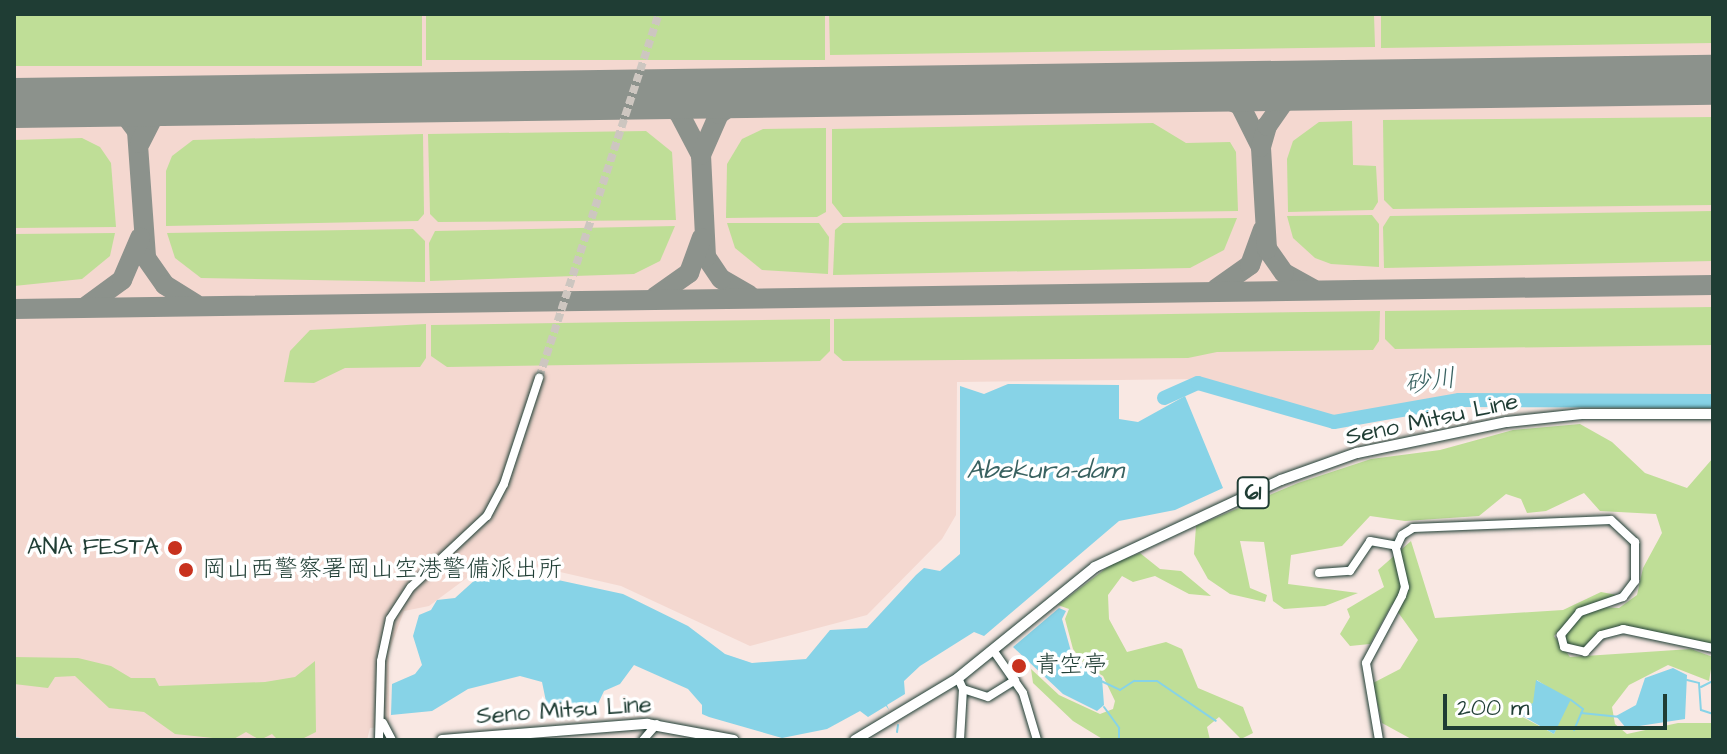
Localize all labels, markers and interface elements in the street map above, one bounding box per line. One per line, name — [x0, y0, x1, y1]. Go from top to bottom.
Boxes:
water label: 砂川 — [1402, 363, 1458, 401]
street label: Seno Mitsu Line — [1343, 388, 1521, 452]
water label: Abekura-dam — [967, 455, 1123, 487]
road number: 61 — [1235, 475, 1271, 511]
place label: ANA FESTA — [27, 534, 159, 562]
marker: ANA FESTA — [166, 539, 184, 557]
place label: 岡山西警察署岡山空港警備派出所 — [202, 556, 562, 584]
marker: 岡山西警察署岡山空港警備派出所 — [177, 561, 195, 579]
place label: 青空亭 — [1035, 652, 1107, 680]
marker: 青空亭 — [1010, 657, 1028, 675]
scale bar — [1447, 678, 1671, 728]
street label: Seno Mitsu Line — [475, 691, 653, 731]
text: 200 m — [1457, 691, 1529, 725]

